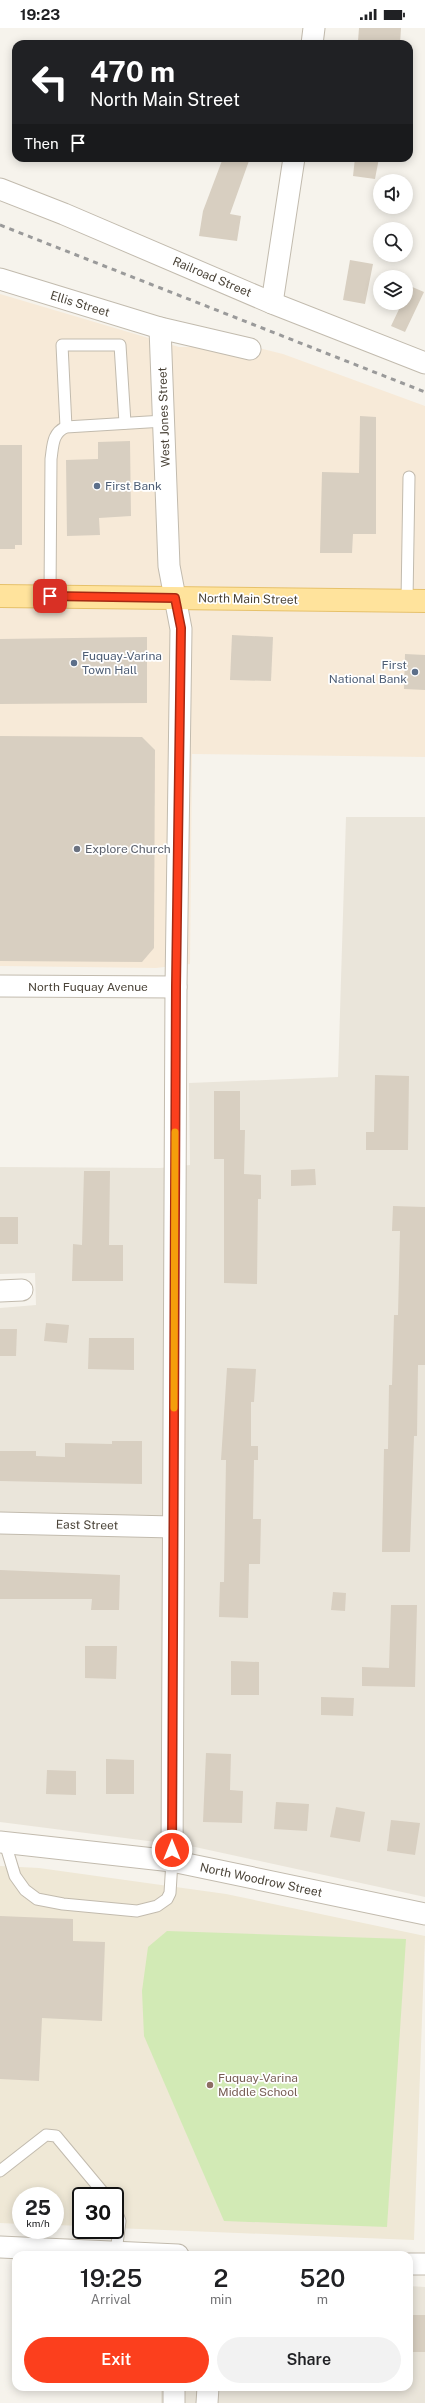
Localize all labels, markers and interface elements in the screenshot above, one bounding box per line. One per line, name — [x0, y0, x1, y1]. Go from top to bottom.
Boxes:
text: 19:23 — [20, 6, 60, 23]
text: 470 m — [90, 55, 175, 88]
icon: left — [24, 56, 76, 108]
text: North Main Street — [90, 89, 240, 110]
icon: arrive — [67, 132, 89, 154]
text: Then — [24, 135, 59, 152]
map controls — [373, 174, 413, 310]
button: sound — [373, 174, 413, 214]
button: search — [373, 222, 413, 262]
street label: Railroad Street — [170, 254, 254, 300]
button: layers — [373, 270, 413, 310]
street label: Ellis Street — [49, 288, 112, 320]
street label: West Jones Street — [155, 366, 173, 467]
place label: First Bank — [105, 479, 162, 493]
marker: First Bank — [92, 481, 102, 491]
pin — [33, 579, 67, 613]
icon: arrive — [39, 585, 61, 607]
street label: North Main Street — [198, 591, 298, 607]
place label: Fuquay-Varina Town Hall — [82, 649, 162, 677]
marker: Fuquay-Varina Town Hall — [69, 658, 79, 668]
place label: First National Bank — [329, 658, 407, 686]
marker: First National Bank — [410, 667, 420, 677]
place label: Explore Church — [85, 842, 171, 856]
marker: Explore Church — [72, 844, 82, 854]
street label: North Fuquay Avenue — [28, 980, 148, 994]
street label: East Street — [56, 1517, 119, 1533]
position arrow — [151, 1829, 193, 1871]
street label: North Woodrow Street — [199, 1860, 324, 1900]
place label: Fuquay-Varina Middle School — [218, 2071, 298, 2099]
marker: Fuquay-Varina Middle School — [205, 2080, 215, 2090]
speed limit sign: 30 — [72, 2187, 124, 2239]
text: 25 — [25, 2196, 51, 2220]
text: km/h — [26, 2217, 50, 2229]
text: 19:25 — [80, 2264, 142, 2292]
text: 2 — [213, 2264, 228, 2292]
text: 520 — [300, 2264, 345, 2292]
text: Arrival — [91, 2292, 131, 2307]
text: min — [210, 2292, 232, 2307]
text: m — [317, 2292, 328, 2307]
button: Exit — [24, 2337, 209, 2383]
button: Share — [217, 2337, 401, 2383]

